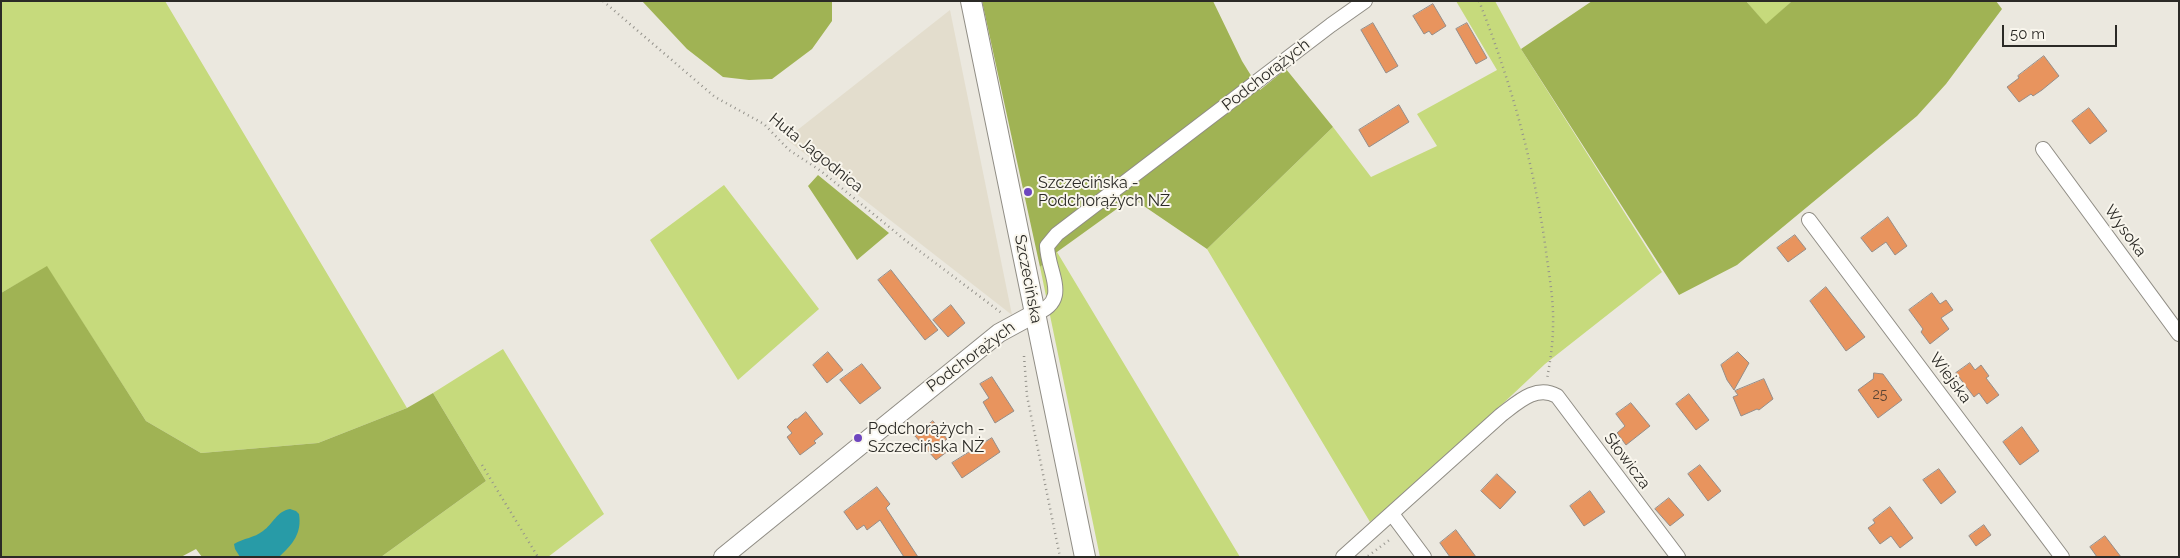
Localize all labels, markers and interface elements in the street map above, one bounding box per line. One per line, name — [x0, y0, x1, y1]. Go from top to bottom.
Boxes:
scale bar — [2005, 15, 2120, 47]
text: 50 m — [2010, 25, 2045, 43]
street label: Podchorążych — [1218, 35, 1314, 115]
street label: Huta Jagodnica — [765, 109, 867, 197]
place label: Szczecińska - Podchorążych NŻ — [1038, 173, 1170, 211]
marker: Szczecińska - Podchorążych NŻ — [1022, 186, 1034, 198]
street label: Wysoka — [2100, 201, 2150, 261]
street label: Szczecińska — [1010, 233, 1046, 325]
street label: Podchorążych — [923, 318, 1019, 396]
street label: Wiejska — [1925, 349, 1975, 407]
house number: 25 — [1873, 387, 1887, 403]
place label: Podchorążych - Szczecińska NŻ — [868, 419, 984, 457]
street label: Słowicza — [1600, 429, 1654, 493]
marker: Podchorążych - Szczecińska NŻ — [852, 432, 864, 444]

